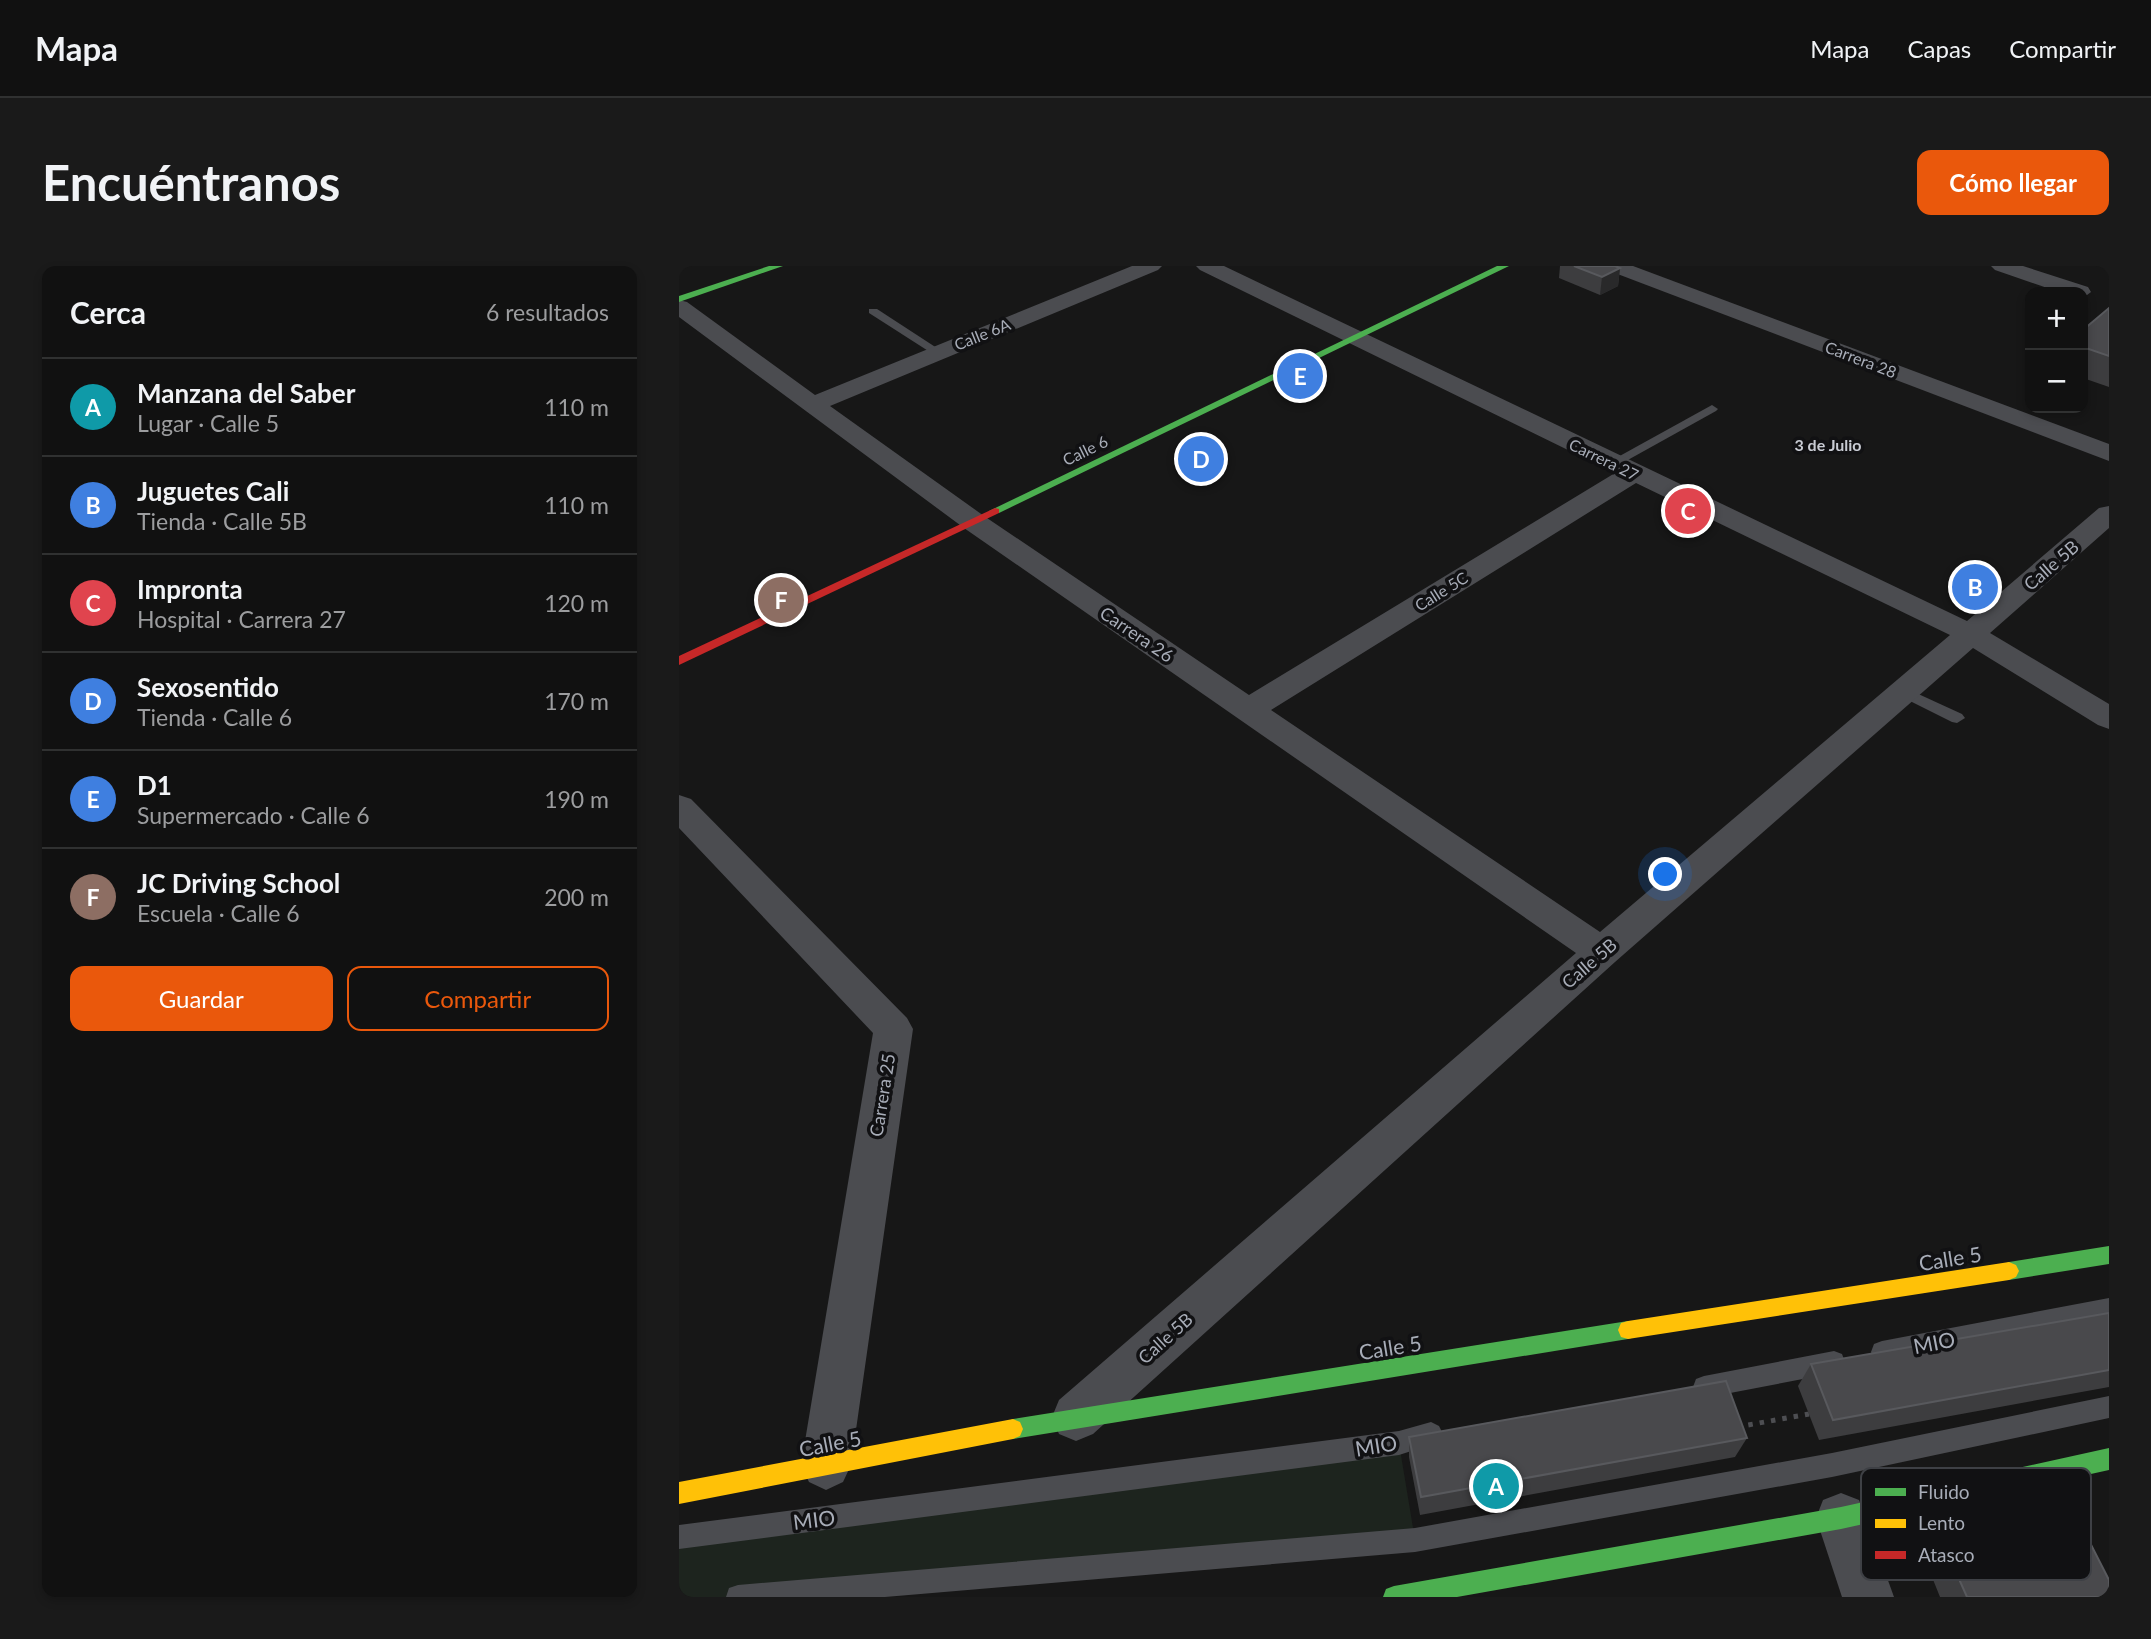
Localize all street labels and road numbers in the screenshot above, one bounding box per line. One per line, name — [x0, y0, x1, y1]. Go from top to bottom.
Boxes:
street label: Calle 6A — [951, 314, 1013, 354]
street label: Carrera 28 — [1823, 337, 1899, 381]
street label: Calle 6 — [1059, 431, 1111, 469]
street label: Carrera 27 — [1566, 434, 1642, 484]
street label: Calle 5B — [2019, 535, 2083, 595]
street label: Calle 5C — [1411, 567, 1471, 615]
street label: Carrera 26 — [1096, 601, 1178, 667]
street label: Calle 5B — [1557, 933, 1621, 993]
street label: Carrera 25 — [865, 1052, 899, 1138]
street label: Calle 5 — [1917, 1241, 1983, 1275]
street label: Calle 5B — [1133, 1308, 1197, 1368]
street label: MIO — [1911, 1326, 1957, 1358]
street label: Calle 5 — [1357, 1330, 1423, 1364]
street label: Calle 5 — [797, 1425, 863, 1461]
street label: MIO — [1353, 1429, 1399, 1461]
street label: MIO — [792, 1504, 836, 1534]

